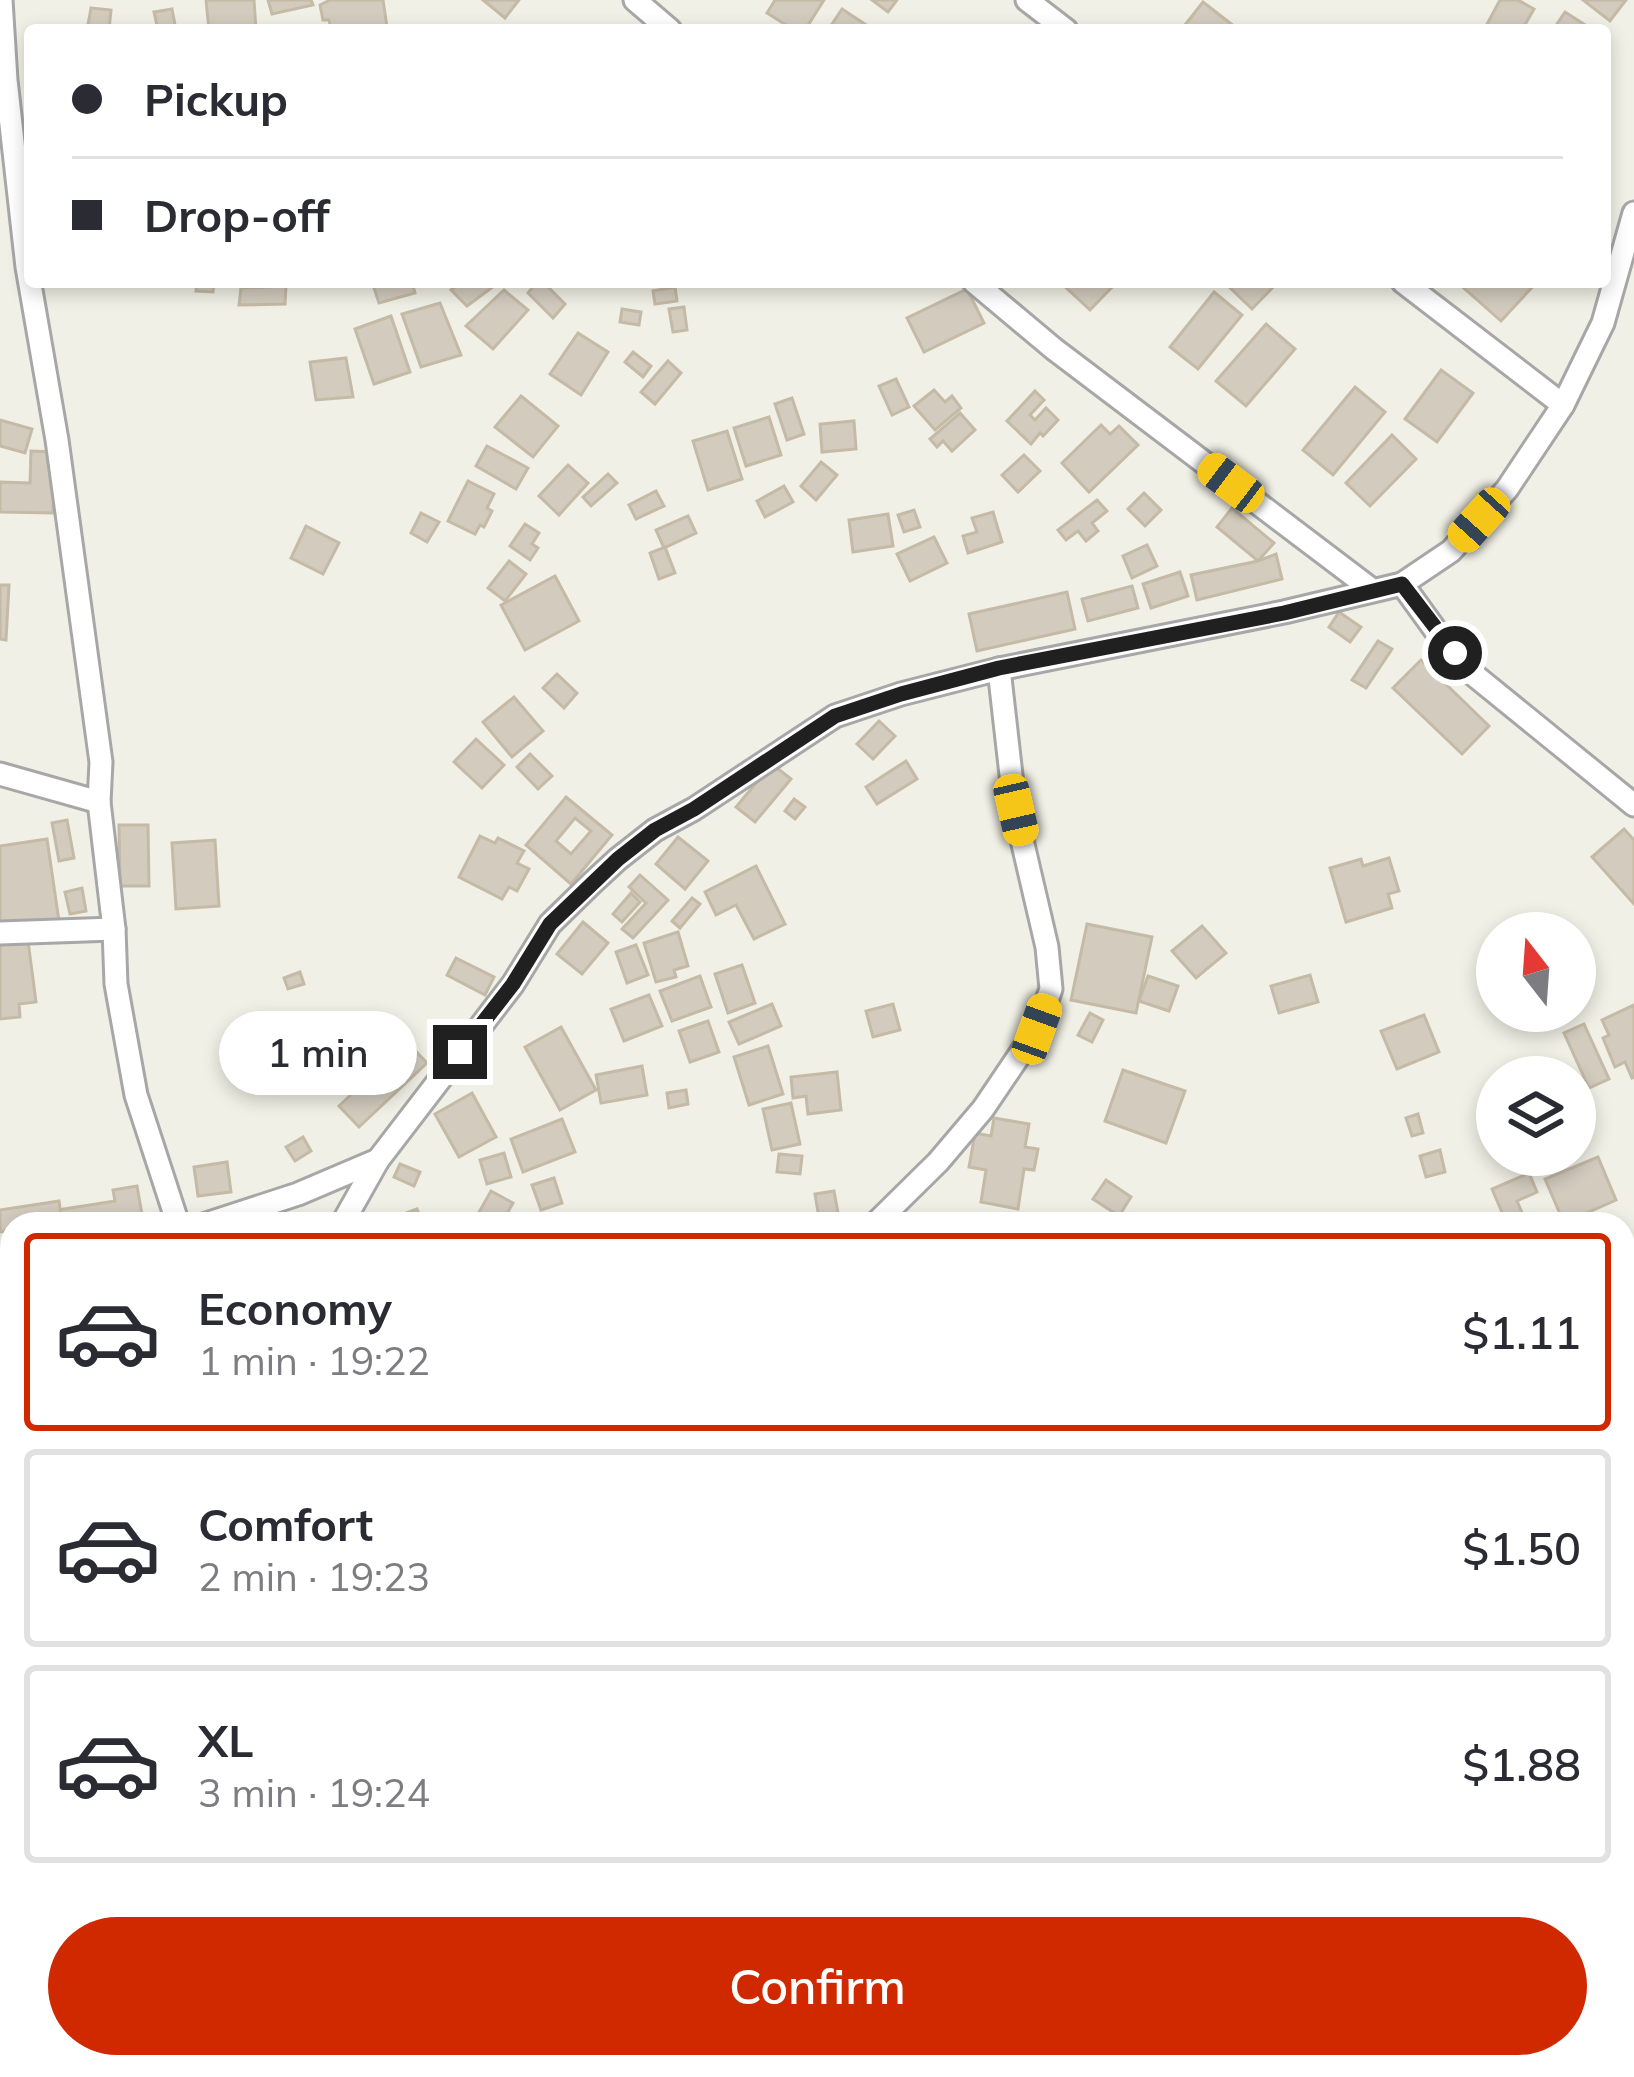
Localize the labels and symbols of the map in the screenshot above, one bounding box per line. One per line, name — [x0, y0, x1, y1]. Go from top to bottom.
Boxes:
car — [1191, 447, 1271, 519]
car — [1442, 481, 1516, 559]
route start — [1428, 626, 1482, 680]
car — [990, 771, 1042, 849]
north arrow — [1476, 912, 1596, 1032]
car — [1008, 989, 1066, 1069]
callout: 1 min — [220, 1010, 418, 1094]
route end — [433, 1025, 487, 1079]

